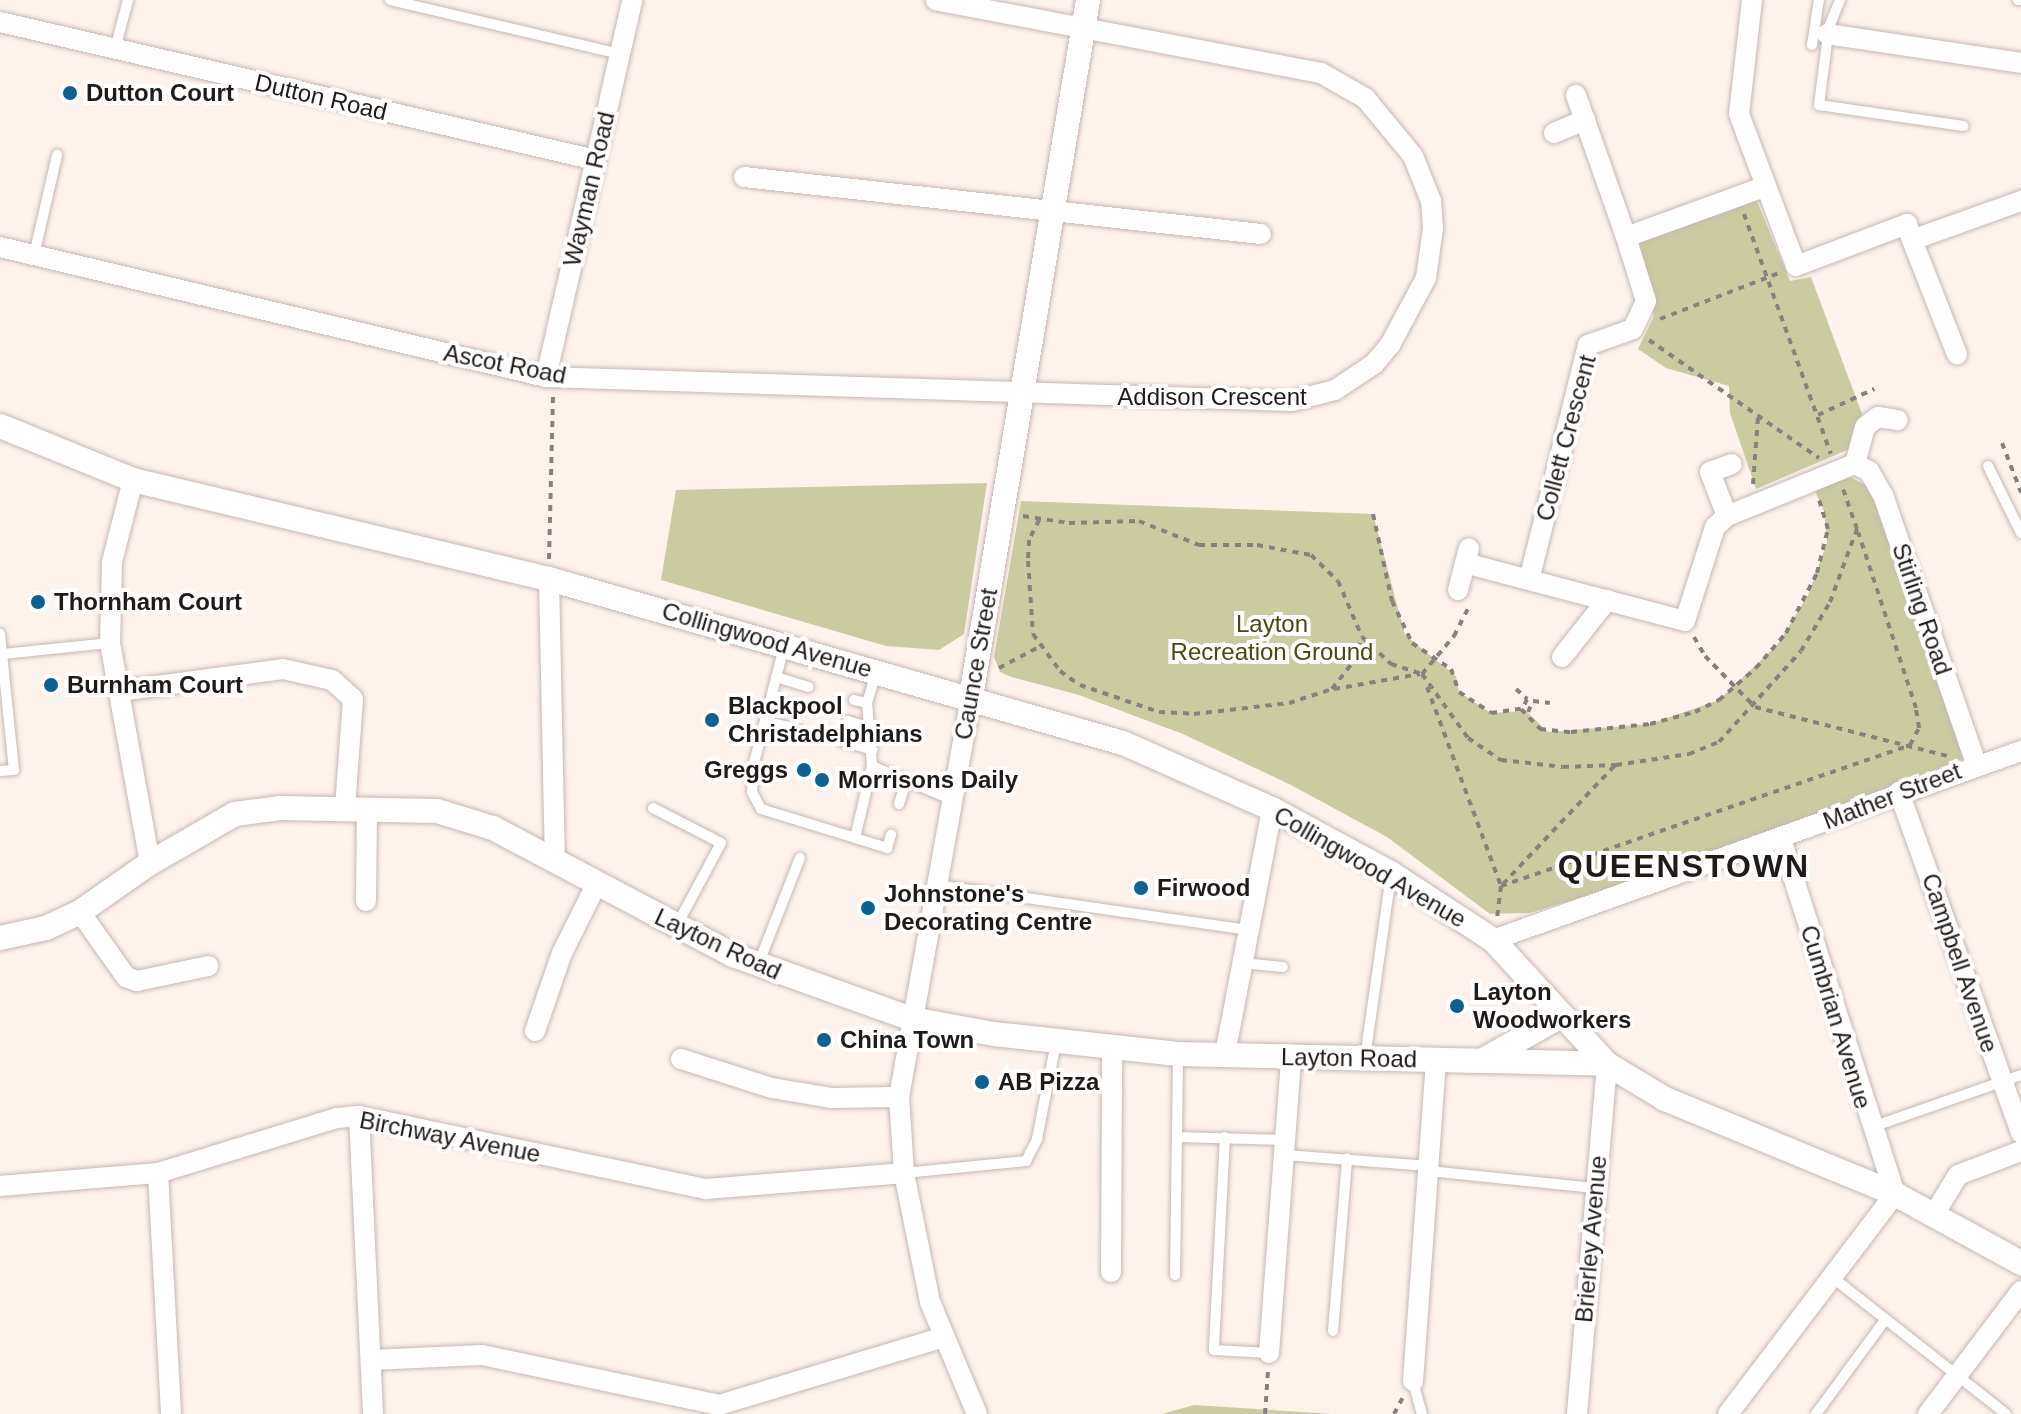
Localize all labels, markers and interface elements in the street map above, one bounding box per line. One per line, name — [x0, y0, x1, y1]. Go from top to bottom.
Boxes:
street label: Dutton Road — [252, 68, 390, 126]
place label: Dutton Court — [86, 79, 234, 107]
marker: Dutton Court — [61, 84, 79, 102]
street label: Wayman Road — [557, 109, 621, 269]
street label: Ascot Road — [441, 338, 569, 390]
street label: Collett Crescent — [1530, 352, 1602, 524]
street label: Addison Crescent — [1117, 383, 1307, 411]
street label: Stirling Road — [1886, 539, 1958, 679]
street label: Caunce Street — [948, 586, 1004, 742]
place label: Thornham Court — [54, 588, 242, 616]
marker: Thornham Court — [29, 593, 47, 611]
street label: Collingwood Avenue — [658, 596, 876, 684]
park label: Layton Recreation Ground — [1171, 610, 1373, 666]
place label: Burnham Court — [67, 671, 243, 699]
marker: Burnham Court — [42, 676, 60, 694]
place label: Blackpool Christadelphians — [728, 692, 923, 748]
marker: Blackpool Christadelphians — [703, 711, 721, 729]
place label: Greggs — [704, 756, 788, 784]
street label: Mather Street — [1819, 757, 1965, 835]
marker: Greggs — [795, 761, 813, 779]
place label: Morrisons Daily — [838, 766, 1018, 794]
marker: Morrisons Daily — [813, 771, 831, 789]
street label: Collingwood Avenue — [1268, 800, 1472, 934]
district label: QUEENSTOWN — [1558, 847, 1810, 885]
street label: Campbell Avenue — [1916, 869, 2004, 1057]
place label: Firwood — [1157, 874, 1250, 902]
marker: Firwood — [1132, 879, 1150, 897]
place label: Johnstone's Decorating Centre — [884, 880, 1092, 936]
marker: Johnstone's Decorating Centre — [859, 899, 877, 917]
street label: Layton Road — [650, 902, 786, 986]
street label: Cumbrian Avenue — [1794, 921, 1878, 1113]
place label: Layton Woodworkers — [1473, 978, 1631, 1034]
marker: Layton Woodworkers — [1448, 997, 1466, 1015]
place label: China Town — [840, 1026, 974, 1054]
marker: China Town — [815, 1031, 833, 1049]
street label: Layton Road — [1281, 1042, 1417, 1074]
place label: AB Pizza — [998, 1068, 1099, 1096]
marker: AB Pizza — [973, 1073, 991, 1091]
street label: Birchway Avenue — [356, 1105, 544, 1169]
street label: Brierley Avenue — [1569, 1154, 1613, 1324]

